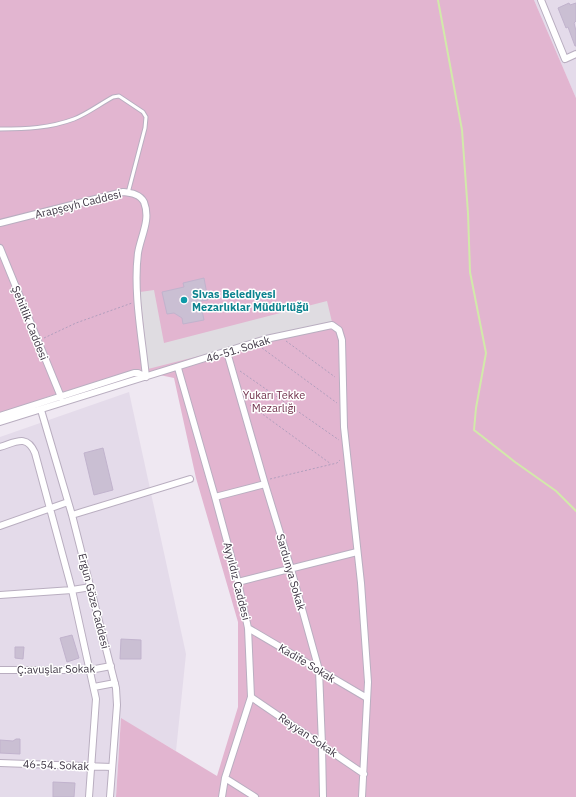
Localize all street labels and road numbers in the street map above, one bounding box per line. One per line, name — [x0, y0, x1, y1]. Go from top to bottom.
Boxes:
street label: Arapşeyh Caddesi — [33, 186, 123, 222]
street label: Şehitlik Caddesi — [9, 284, 51, 362]
street label: 46-51. Sokak — [204, 333, 272, 365]
street label: Sardunya Sokak — [273, 532, 309, 612]
street label: Ayyıldız Caddesi — [221, 540, 253, 622]
street label: Ergun Göze Caddesi — [75, 552, 113, 650]
street label: Kadife Sokak — [276, 641, 338, 686]
street label: Ç:avuşlar Sokak — [17, 661, 95, 677]
street label: Reyyan Sokak — [276, 710, 340, 760]
street label: 46-54. Sokak — [23, 757, 90, 773]

